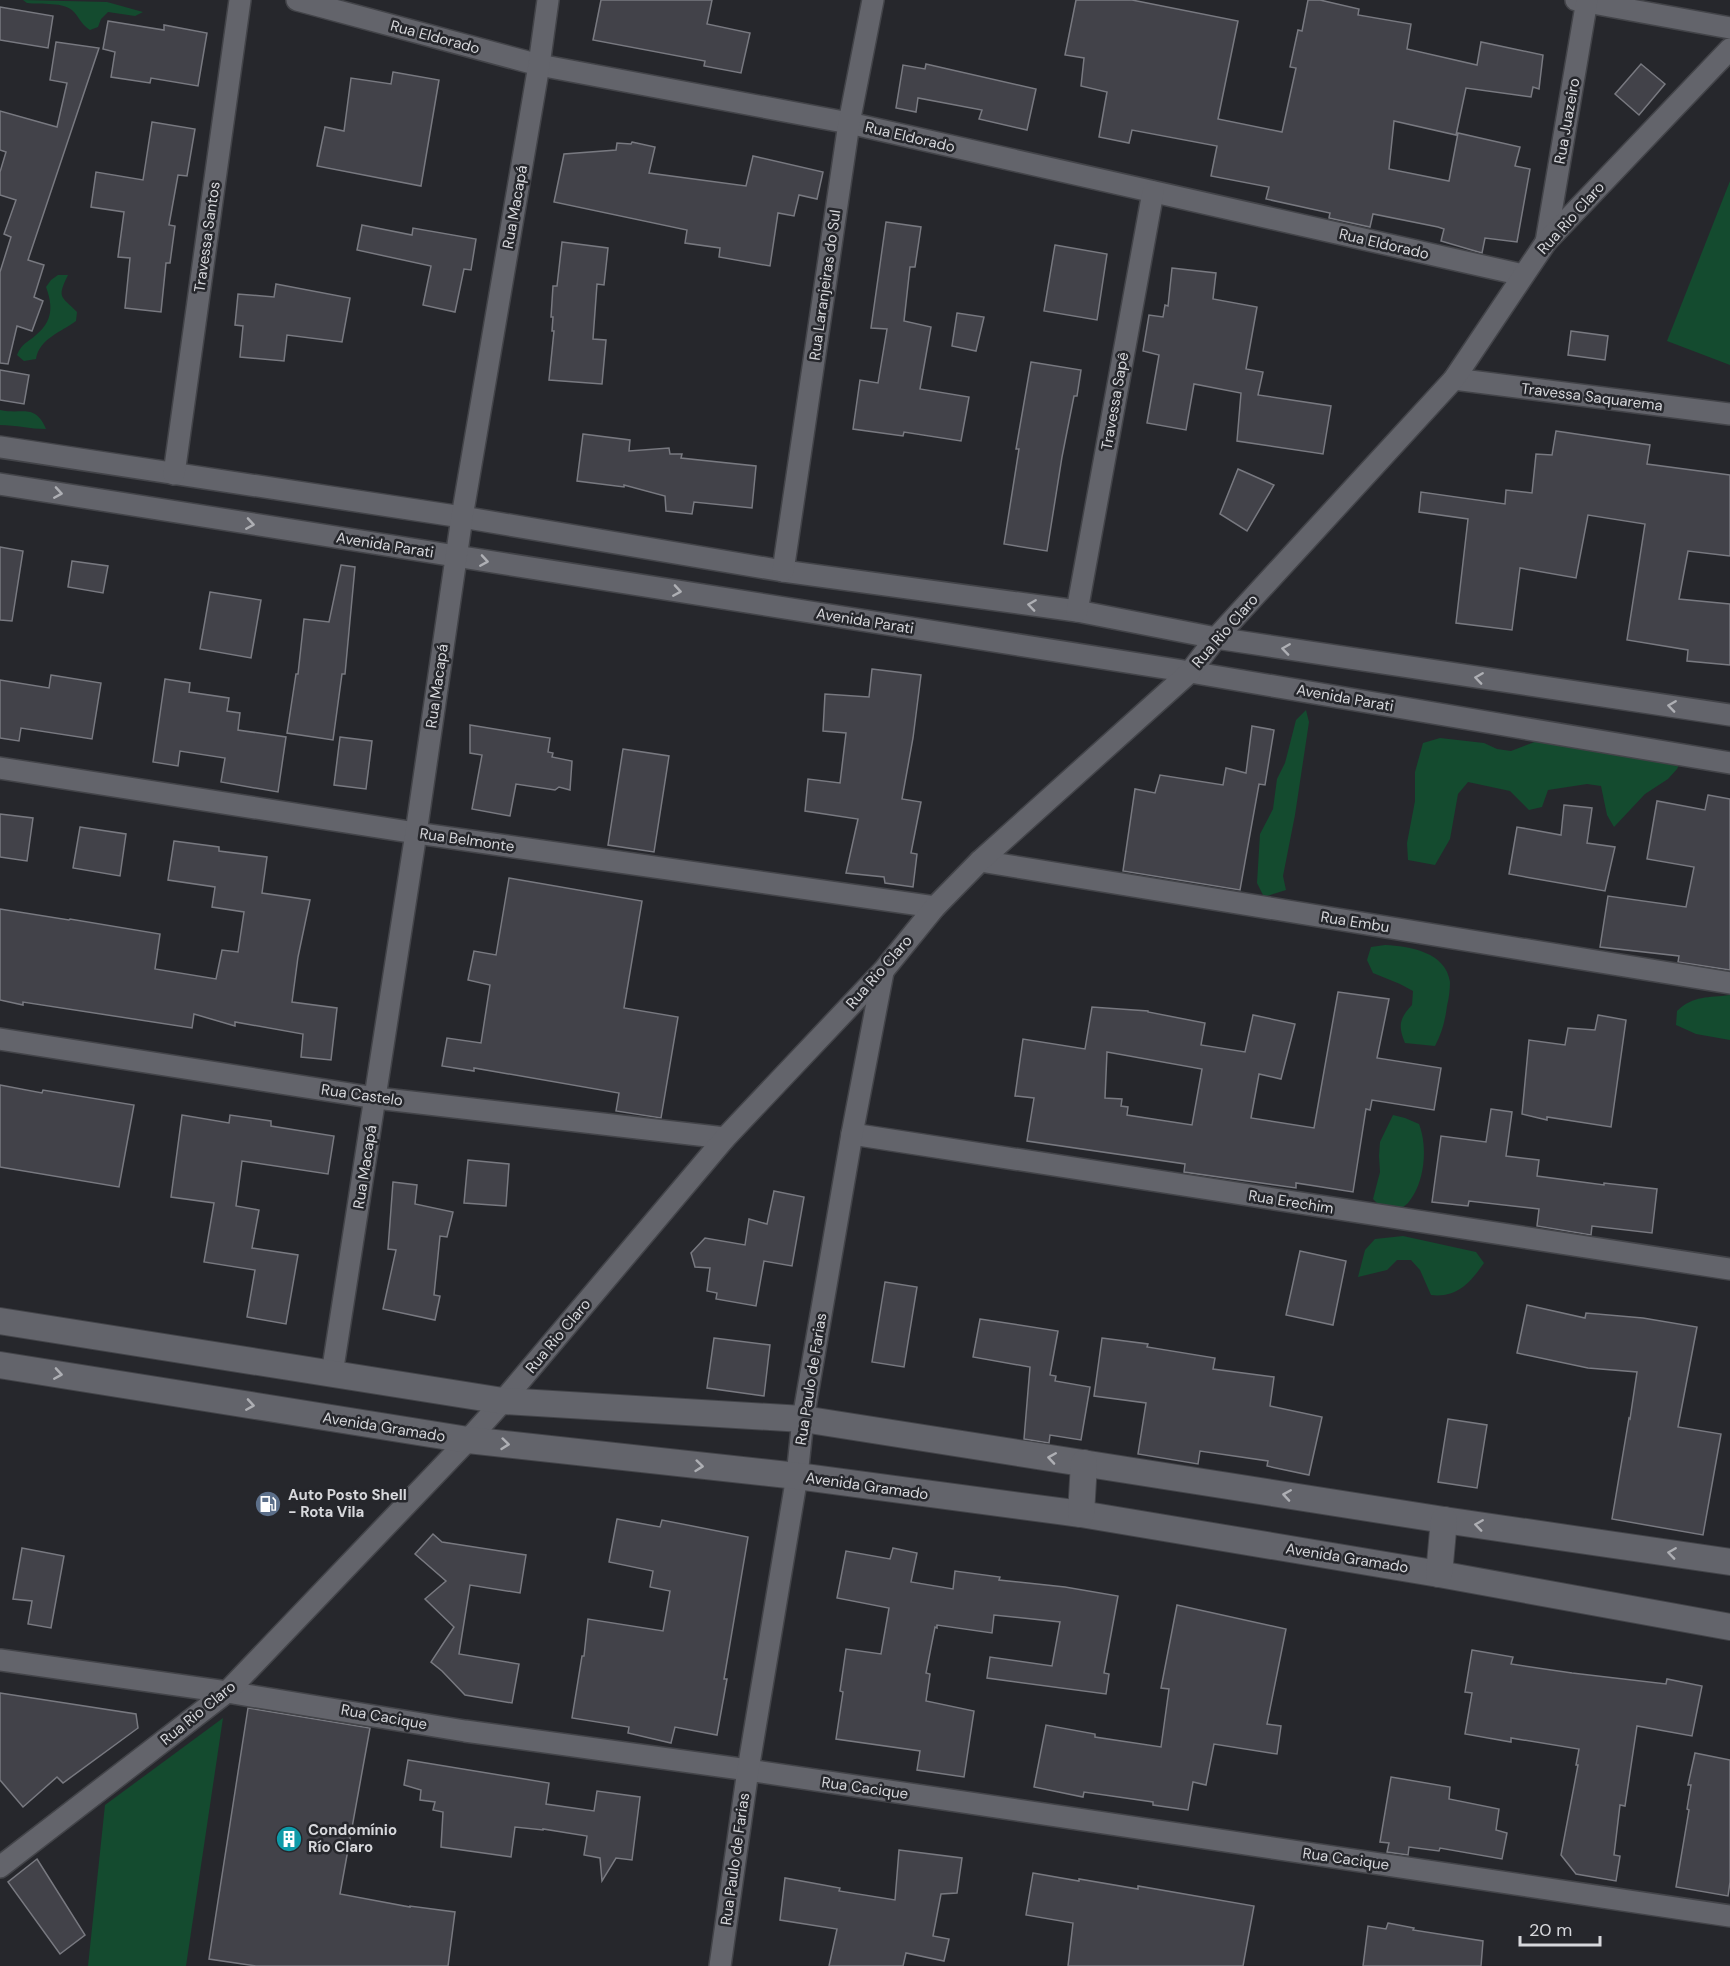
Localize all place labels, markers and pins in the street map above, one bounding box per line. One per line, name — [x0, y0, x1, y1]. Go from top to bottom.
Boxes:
place label: Auto Posto Shell - Rota Vila — [288, 1485, 407, 1522]
fuel station icon: Auto Posto Shell - Rota Vila — [253, 1489, 283, 1519]
place label: Condomínio Río Claro — [308, 1820, 397, 1857]
building icon: Condomínio Río Claro — [274, 1824, 304, 1854]

